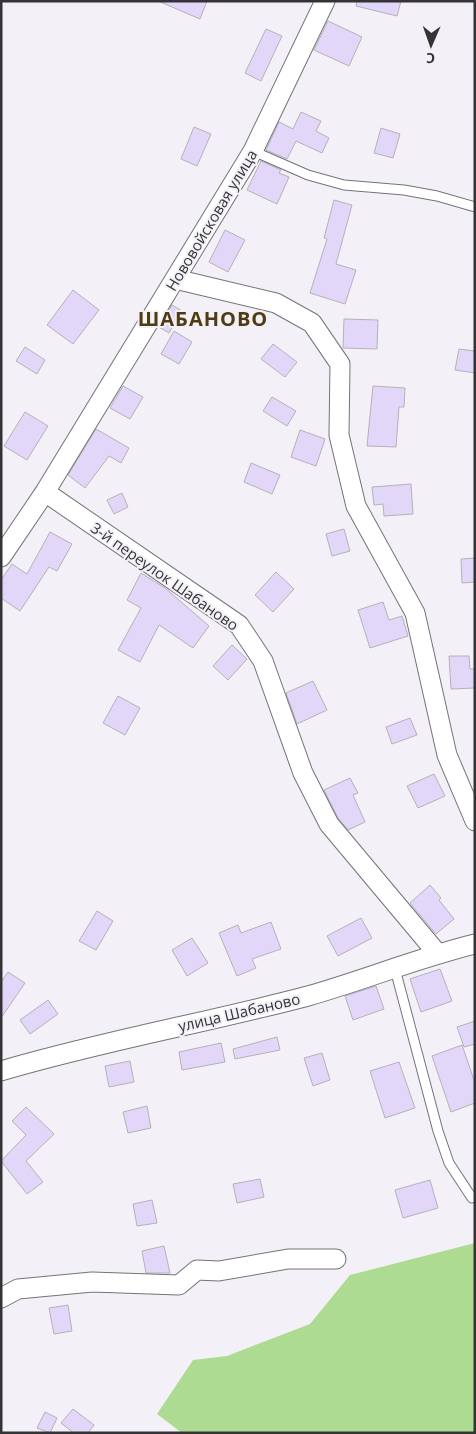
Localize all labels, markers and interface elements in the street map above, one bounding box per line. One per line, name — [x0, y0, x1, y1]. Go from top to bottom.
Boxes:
north arrow — [406, 20, 456, 70]
text: С — [426, 49, 435, 68]
street label: Нововойсковая улица — [161, 146, 261, 294]
district label: ШАБАНОВО — [138, 305, 268, 332]
street label: 3-й переулок Шабаново — [87, 517, 243, 635]
street label: улица Шабаново — [176, 988, 302, 1036]

